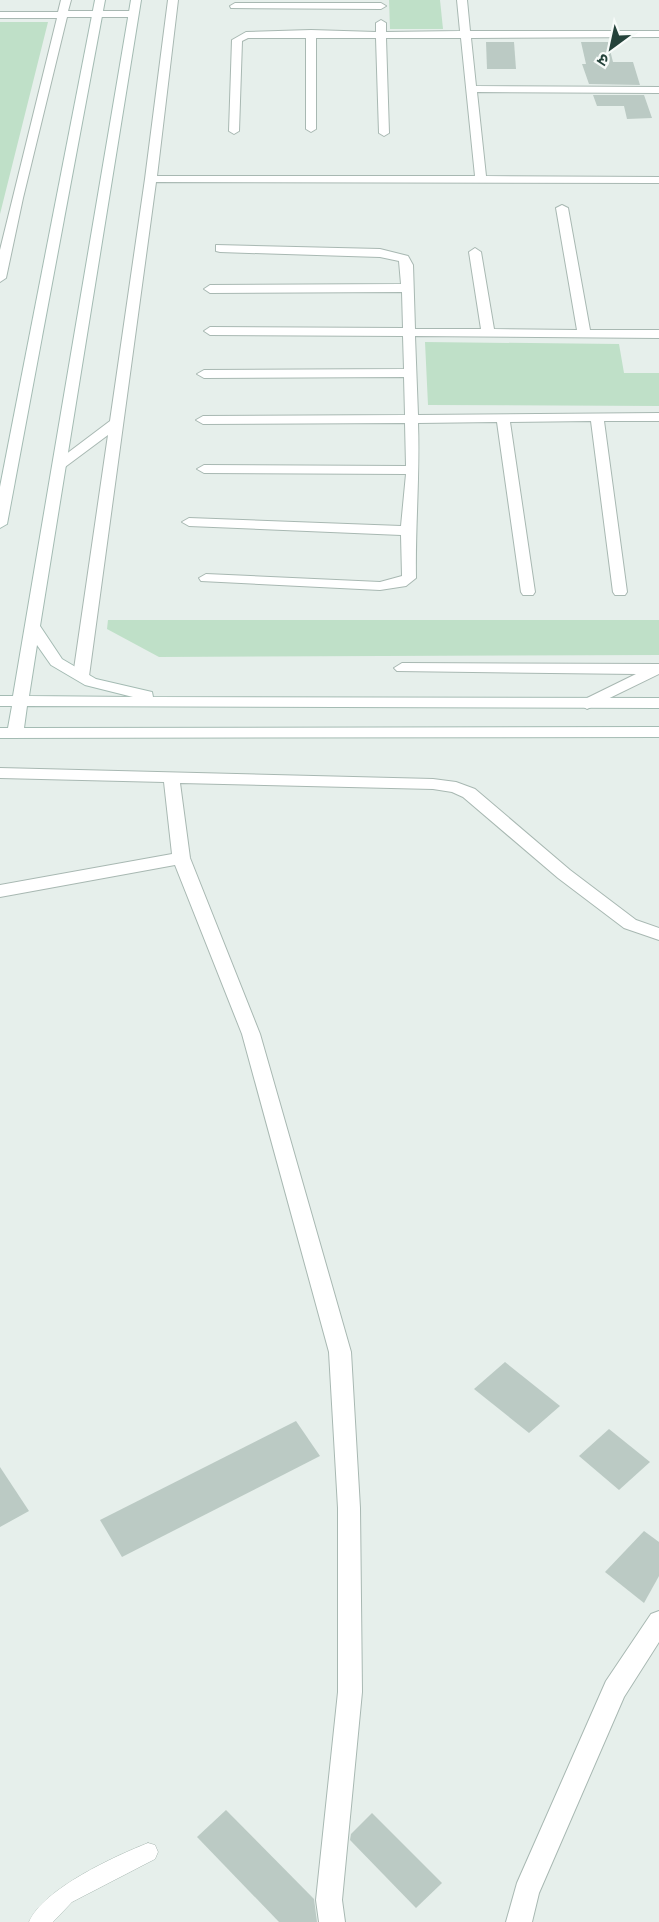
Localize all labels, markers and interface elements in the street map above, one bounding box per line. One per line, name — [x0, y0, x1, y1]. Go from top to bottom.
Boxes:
north arrow — [581, 18, 641, 78]
text: उ — [592, 48, 613, 72]

